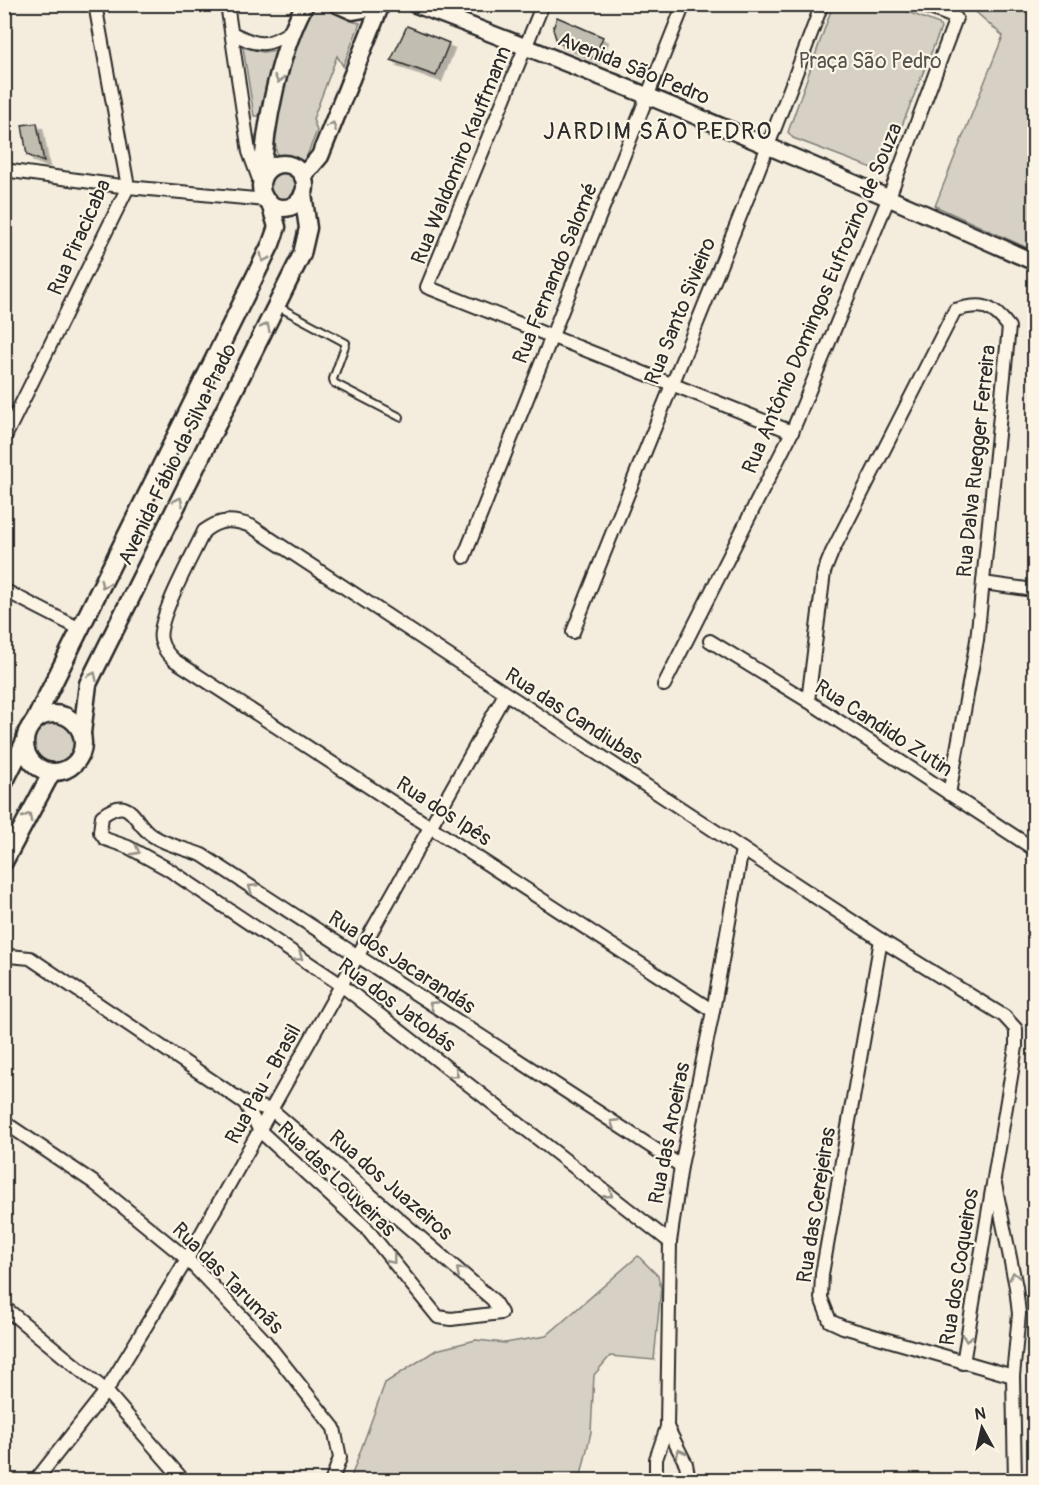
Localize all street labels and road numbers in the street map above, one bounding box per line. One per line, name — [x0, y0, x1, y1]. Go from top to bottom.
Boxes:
street label: Avenida São Pedro — [554, 26, 714, 111]
street label: Rua Waldomiro Kauffmann — [405, 42, 518, 268]
street label: Rua Antônio Domingos Eufrozino de Souza — [736, 119, 909, 478]
street label: Rua Piracicaba — [42, 175, 117, 300]
street label: Rua Fernando Salomé — [507, 179, 604, 368]
street label: Rua Santo Sivieiro — [639, 234, 722, 389]
street label: Avenida Fábio da Silva Prado — [112, 339, 243, 569]
street label: Rua Dalva Ruegger Ferreira — [951, 343, 1002, 579]
street label: Rua das Candiubas — [500, 662, 648, 771]
street label: Rua Candido Zutin — [809, 674, 958, 783]
street label: Rua dos Ipês — [391, 771, 497, 853]
street label: Rua dos Jacarandás — [323, 905, 481, 1020]
street label: Rua dos Jatobás — [332, 952, 461, 1059]
street label: Rua Pau - Brasil — [219, 1020, 307, 1149]
street label: Rua das Aroeiras — [643, 1059, 697, 1206]
street label: Rua das Louveiras — [272, 1116, 402, 1243]
street label: Rua dos Juazeiros — [323, 1124, 459, 1247]
street label: Rua das Cerejeiras — [791, 1125, 842, 1285]
street label: Rua dos Coqueiros — [934, 1186, 985, 1348]
street label: Rua das Tarumãs — [166, 1217, 290, 1340]

